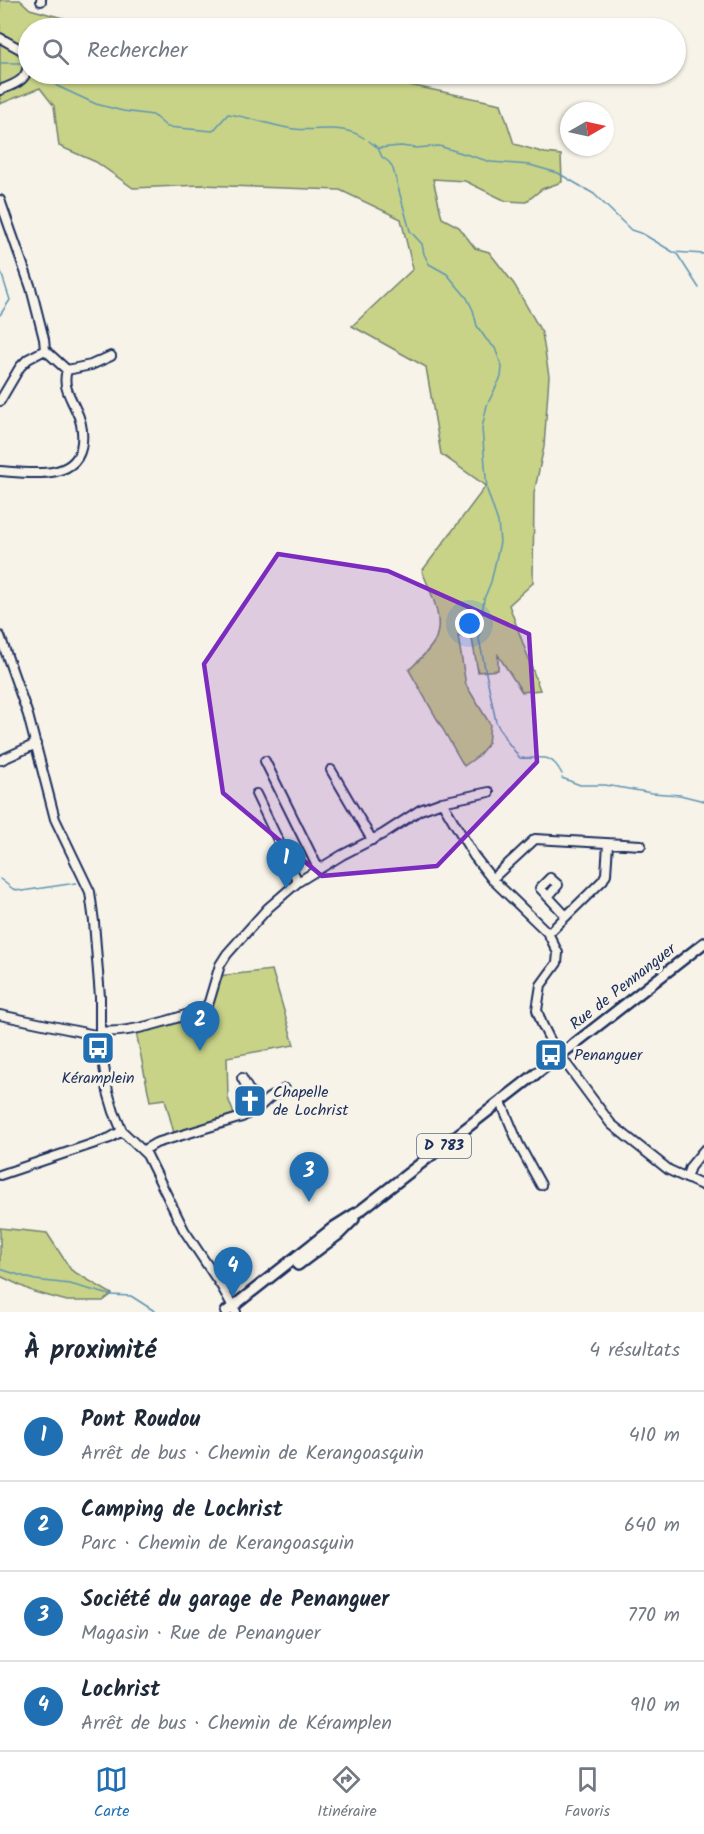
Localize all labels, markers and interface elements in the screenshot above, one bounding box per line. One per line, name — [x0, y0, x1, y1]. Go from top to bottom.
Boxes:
search box — [18, 18, 686, 84]
text: Rechercher — [87, 34, 187, 69]
icon: search — [39, 35, 72, 68]
north arrow — [560, 102, 614, 156]
your location — [455, 609, 484, 638]
pin: 1 — [266, 840, 306, 889]
street label: Rue de Pennanguer — [564, 936, 683, 1037]
pin: 2 — [180, 1002, 220, 1051]
bus stop icon: Kéramplein — [80, 1030, 116, 1066]
bus stop icon: Penanguer — [533, 1037, 569, 1073]
place label: Penanguer — [574, 1043, 644, 1068]
place label: Kéramplein — [61, 1066, 135, 1091]
place label: Chapelle de Lochrist — [273, 1080, 349, 1123]
church icon: Chapelle de Lochrist — [232, 1083, 268, 1119]
road number: D 783 — [417, 1134, 471, 1158]
pin: 3 — [290, 1152, 328, 1202]
pin: 4 — [214, 1248, 252, 1297]
text: À proximité — [24, 1330, 156, 1372]
text: 4 résultats — [589, 1335, 680, 1367]
text: Pont Roudou — [81, 1403, 200, 1438]
text: 1 — [40, 1420, 47, 1452]
text: 410 m — [629, 1420, 680, 1452]
text: Arrêt de bus · Chemin de Kerangoasquin — [81, 1438, 424, 1470]
text: Camping de Lochrist — [81, 1493, 283, 1528]
text: 2 — [38, 1510, 49, 1542]
text: 640 m — [624, 1510, 680, 1542]
text: Parc · Chemin de Kerangoasquin — [81, 1528, 354, 1560]
text: Société du garage de Penanguer — [81, 1583, 389, 1618]
text: 3 — [38, 1600, 49, 1632]
text: 770 m — [628, 1600, 680, 1632]
text: Magasin · Rue de Penanguer — [81, 1618, 320, 1650]
text: Lochrist — [81, 1673, 160, 1708]
text: 4 — [38, 1690, 49, 1722]
text: 910 m — [630, 1690, 680, 1722]
text: Arrêt de bus · Chemin de Kéramplen — [81, 1708, 392, 1740]
tab: Carte — [94, 1763, 130, 1824]
tab: Itinéraire — [317, 1763, 377, 1824]
tab: Favoris — [564, 1763, 610, 1824]

